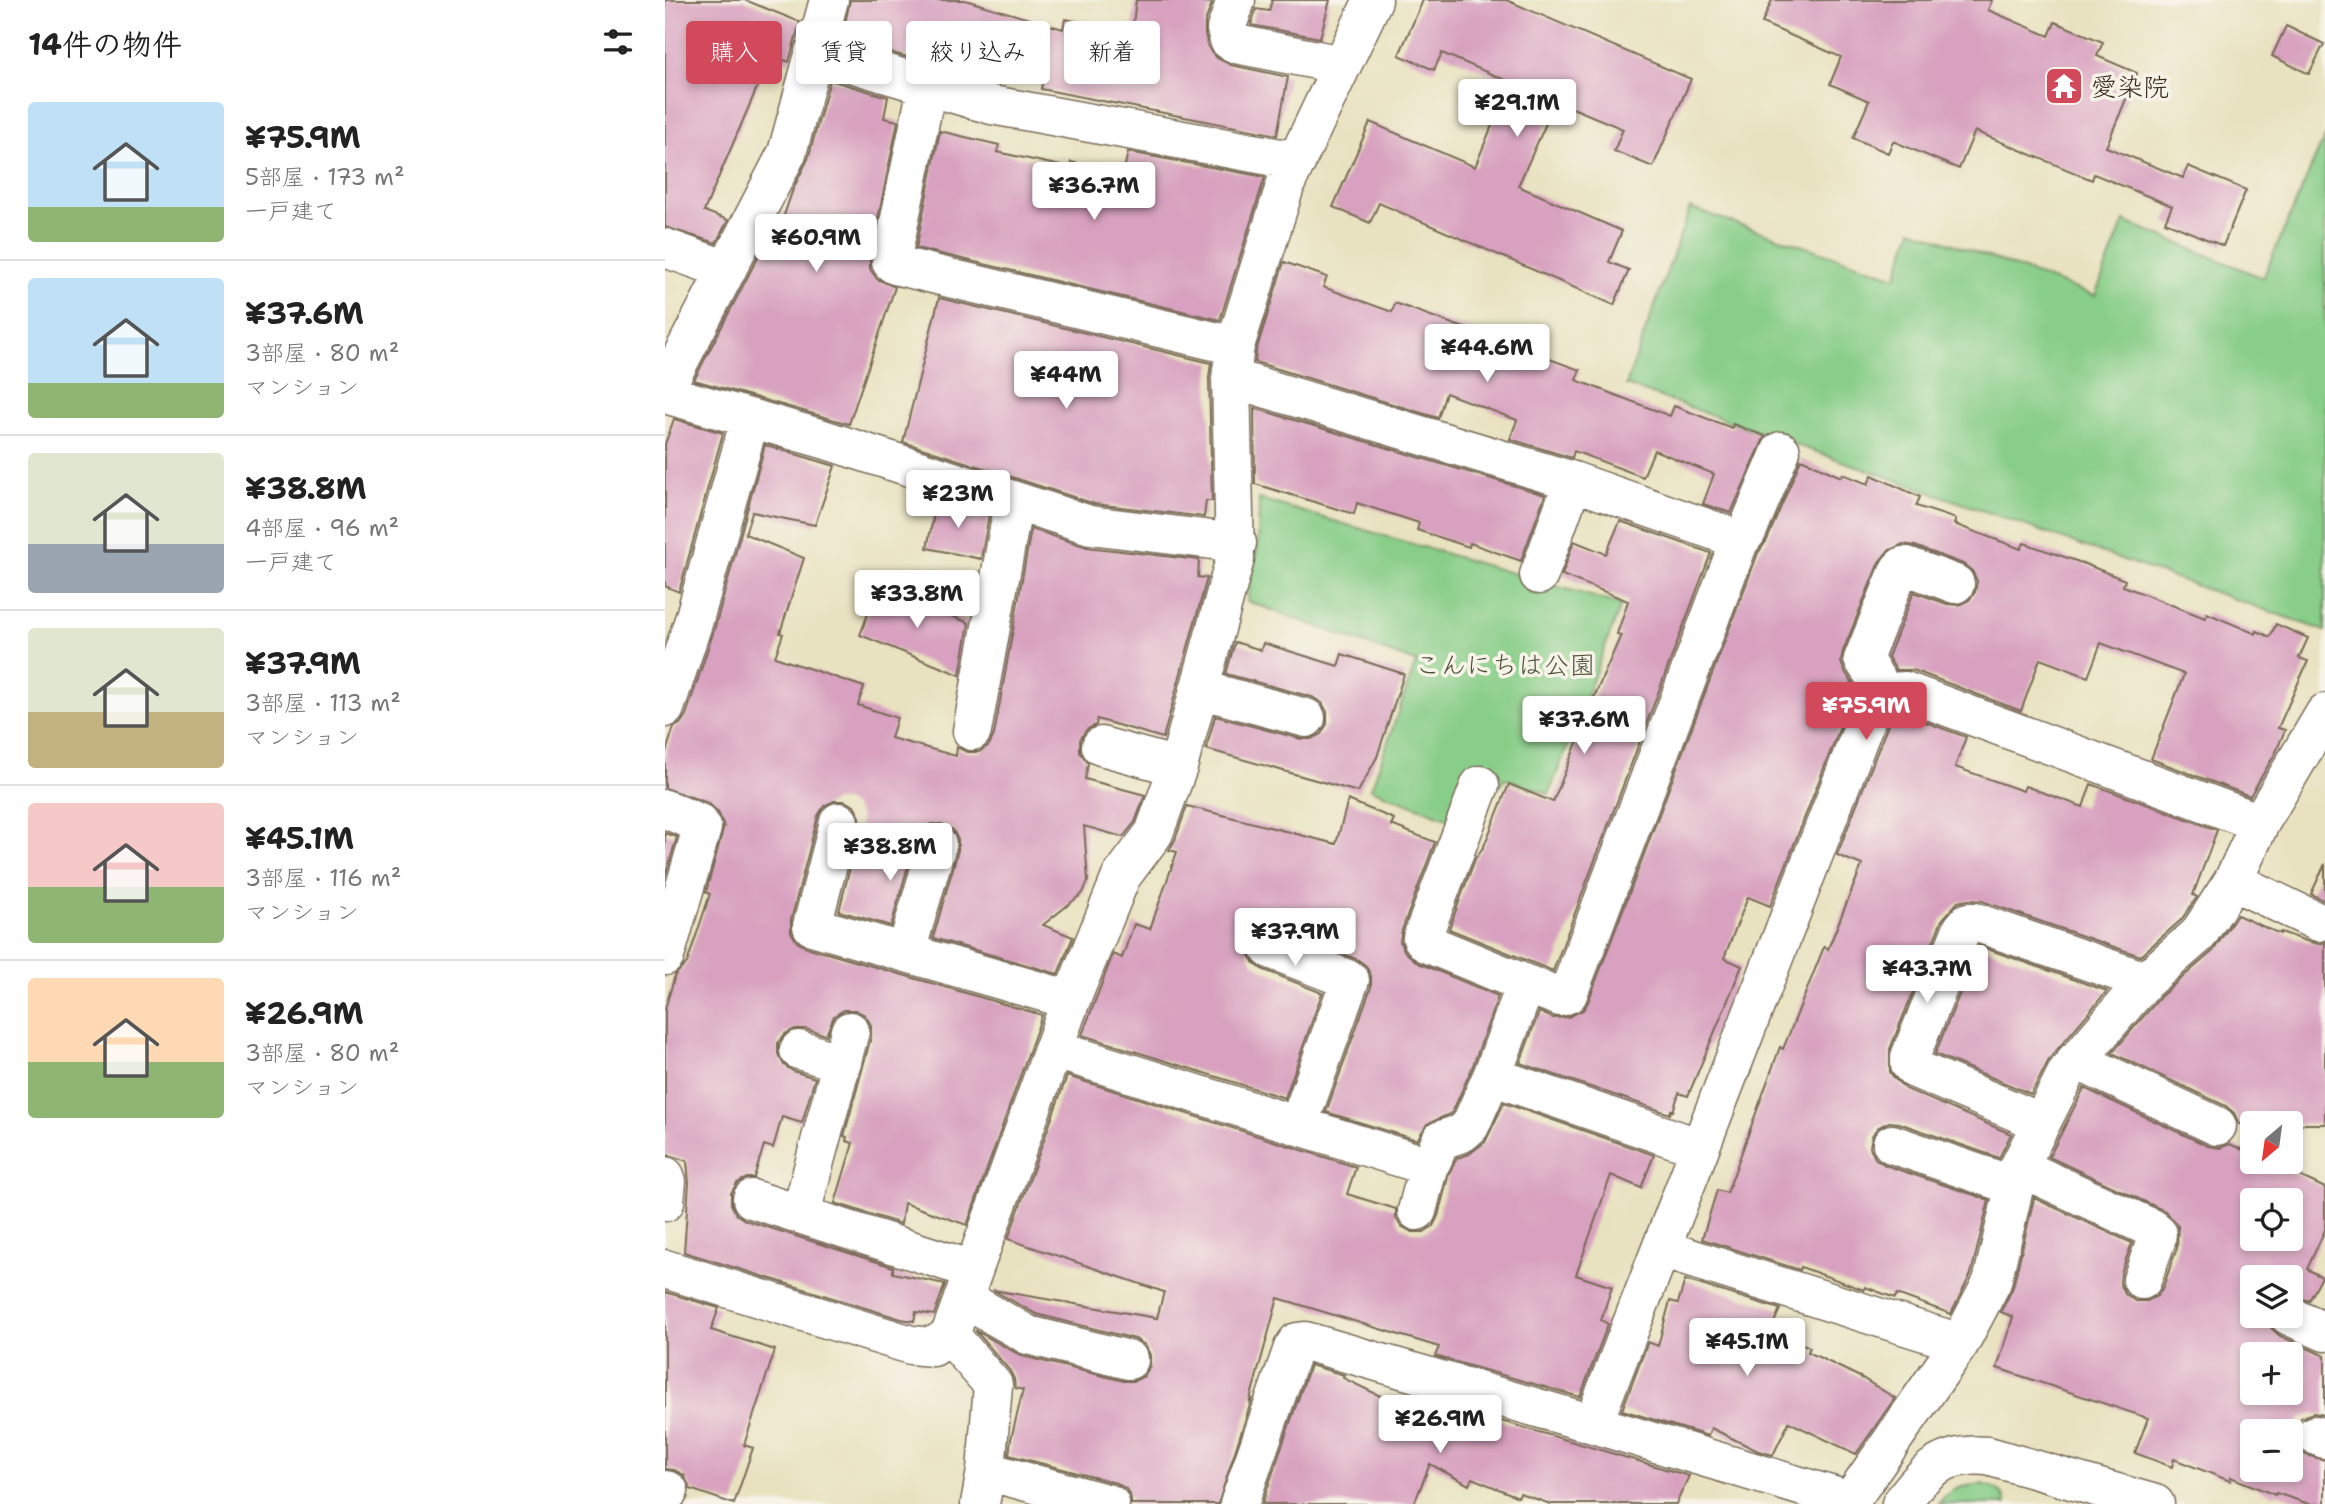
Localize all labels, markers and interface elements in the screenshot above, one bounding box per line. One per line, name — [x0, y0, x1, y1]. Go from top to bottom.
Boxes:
chip: 購入 — [686, 21, 782, 84]
chip: 賃貸 — [796, 21, 892, 84]
chip: 絞り込み — [906, 21, 1050, 84]
chip: 新着 — [1064, 21, 1160, 84]
icon: filters — [599, 23, 637, 61]
text: 14件の物件 — [28, 24, 182, 65]
temple icon: 愛染院 — [2043, 65, 2085, 107]
place label: 愛染院 — [2091, 69, 2169, 104]
pin: ¥29.1M — [1460, 80, 1574, 139]
text: ¥29.1M — [1474, 87, 1560, 117]
text: ¥75.9M — [245, 117, 361, 158]
icon: home — [84, 130, 168, 214]
text: 5部屋 · 173 m² — [245, 162, 404, 192]
pin: ¥36.7M — [1037, 162, 1151, 222]
text: ¥36.7M — [1048, 170, 1140, 200]
text: 一戸建て — [245, 196, 337, 226]
pin: ¥60.9M — [759, 215, 873, 274]
text: ¥60.9M — [771, 222, 861, 252]
text: ¥37.6M — [245, 293, 364, 334]
icon: home — [84, 306, 168, 390]
pin: ¥44.6M — [1430, 324, 1544, 384]
text: ¥44.6M — [1441, 332, 1533, 362]
text: 3部屋 · 80 m² — [245, 338, 399, 368]
pin: ¥44M — [1025, 352, 1107, 411]
text: ¥44M — [1030, 359, 1102, 389]
text: マンション — [245, 372, 359, 402]
text: ¥38.8M — [245, 468, 367, 509]
pin: ¥23M — [917, 470, 999, 530]
text: ¥23M — [922, 478, 994, 508]
icon: home — [84, 481, 168, 565]
text: 4部屋 · 96 m² — [245, 513, 399, 543]
text: 一戸建て — [245, 547, 337, 577]
pin: ¥33.8M — [860, 570, 974, 630]
text: ¥33.8M — [871, 578, 963, 608]
text: ¥37.9M — [245, 643, 361, 684]
park label: こんにちは公園 — [1415, 647, 1595, 682]
icon: home — [84, 656, 168, 740]
pin: ¥75.9M — [1809, 682, 1923, 742]
text: 3部屋 · 113 m² — [245, 688, 401, 718]
text: ¥75.9M — [1822, 690, 1910, 720]
pin: ¥37.6M — [1527, 696, 1641, 756]
text: ¥37.6M — [1538, 704, 1630, 734]
text: マンション — [245, 722, 359, 752]
text: ¥45.1M — [245, 818, 354, 859]
pin: ¥38.8M — [833, 824, 947, 883]
icon: home — [84, 831, 168, 915]
text: ¥38.8M — [843, 831, 937, 861]
text: 3部屋 · 116 m² — [245, 863, 401, 893]
text: マンション — [245, 897, 359, 927]
pin: ¥37.9M — [1238, 908, 1352, 968]
text: ¥37.9M — [1251, 916, 1339, 946]
pin: ¥43.7M — [1870, 946, 1984, 1005]
text: ¥43.7M — [1882, 953, 1972, 983]
text: ¥26.9M — [245, 993, 363, 1034]
icon: home — [84, 1006, 168, 1090]
text: 3部屋 · 80 m² — [245, 1038, 399, 1068]
text: マンション — [245, 1072, 359, 1102]
north arrow — [2240, 1111, 2303, 1174]
map controls — [2240, 1111, 2303, 1482]
button: locate — [2240, 1188, 2303, 1251]
button: layers — [2240, 1265, 2303, 1328]
pin: ¥45.1M — [1690, 1318, 1804, 1378]
text: ¥45.1M — [1705, 1326, 1789, 1356]
button: + — [2240, 1342, 2303, 1405]
pin: ¥26.9M — [1383, 1396, 1497, 1455]
text: ¥26.9M — [1395, 1403, 1485, 1433]
button: − — [2240, 1419, 2303, 1482]

